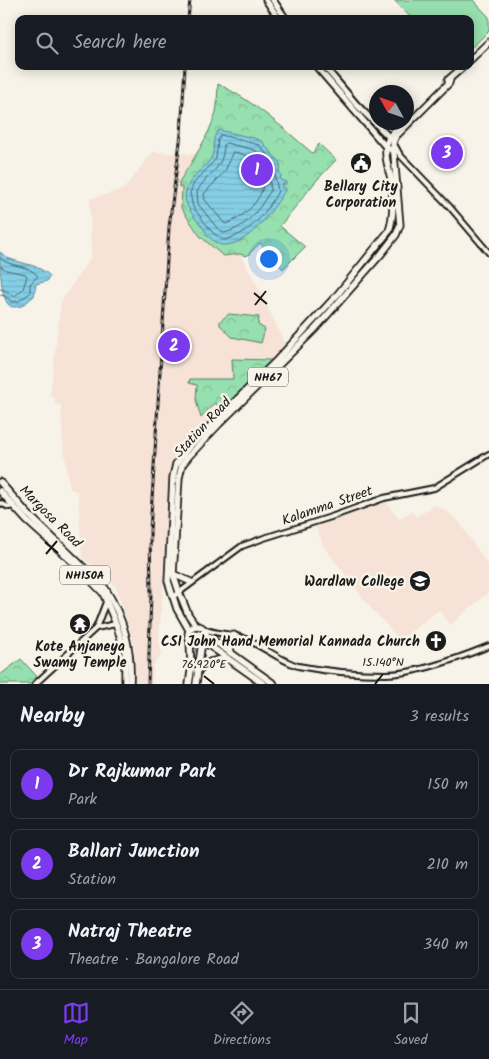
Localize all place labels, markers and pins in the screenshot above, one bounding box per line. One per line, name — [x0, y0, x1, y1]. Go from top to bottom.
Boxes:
pin: 3 — [431, 134, 463, 172]
pin: 1 — [241, 151, 273, 189]
public building icon: Bellary City Corporation — [349, 151, 373, 175]
place label: Bellary City Corporation — [324, 176, 399, 214]
pin: 2 — [158, 327, 190, 365]
school or university icon: Wardlaw College — [408, 569, 432, 593]
place label: Wardlaw College — [304, 571, 404, 593]
temple icon: Kote Anjaneya Swamy Temple — [68, 612, 92, 636]
church icon: CSI John Hand Memorial Kannada Church — [424, 629, 448, 653]
place label: CSI John Hand Memorial Kannada Church — [161, 631, 420, 653]
place label: Kote Anjaneya Swamy Temple — [34, 636, 127, 674]

